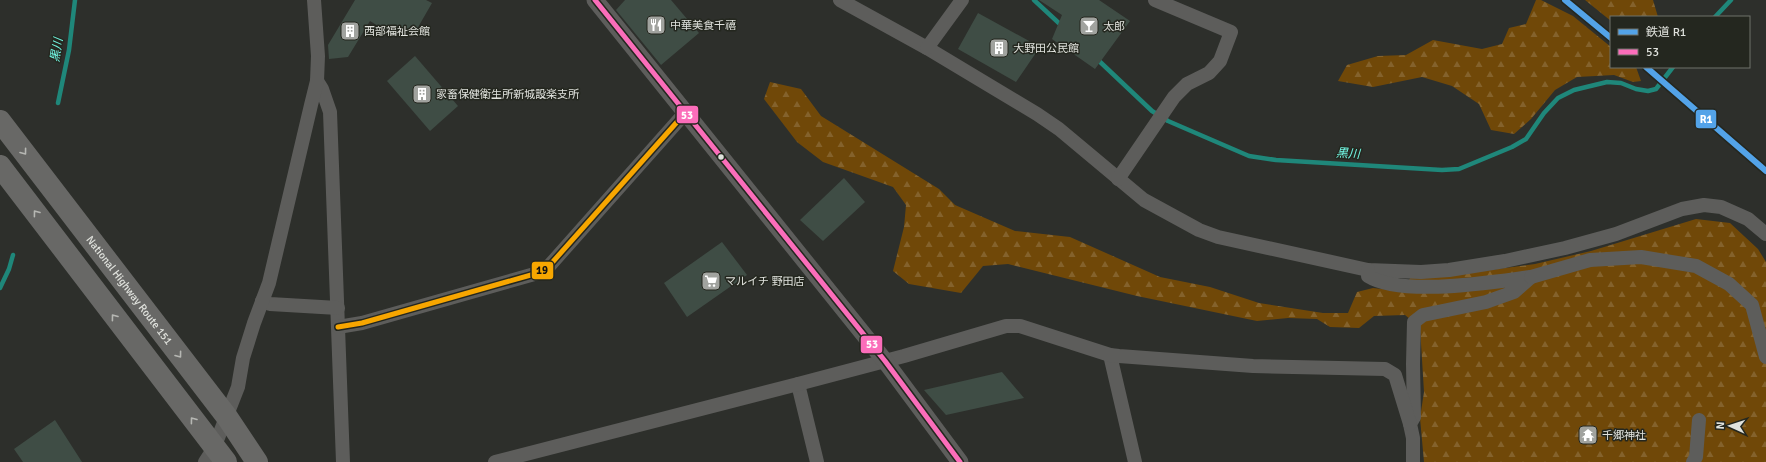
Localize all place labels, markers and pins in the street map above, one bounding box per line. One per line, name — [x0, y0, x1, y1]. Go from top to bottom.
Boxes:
restaurant icon: 中華美食千禧 — [645, 14, 667, 36]
bar icon: 太郎 — [1078, 15, 1100, 37]
place label: 中華美食千禧 — [670, 19, 736, 32]
building icon: 西部福祉会館 — [339, 20, 361, 42]
place label: 太郎 — [1103, 20, 1125, 33]
place label: 西部福祉会館 — [364, 25, 430, 38]
building icon: 大野田公民館 — [988, 37, 1010, 59]
place label: 大野田公民館 — [1013, 42, 1079, 55]
building icon: 家畜保健衛生所新城設楽支所 — [411, 83, 433, 105]
place label: 家畜保健衛生所新城設楽支所 — [436, 88, 580, 101]
unlabelled marker — [716, 152, 726, 162]
supermarket icon: マルイチ 野田店 — [700, 270, 722, 292]
place label: マルイチ 野田店 — [725, 275, 804, 288]
temple icon: 千郷神社 — [1577, 424, 1599, 446]
place label: 千郷神社 — [1602, 429, 1646, 442]

